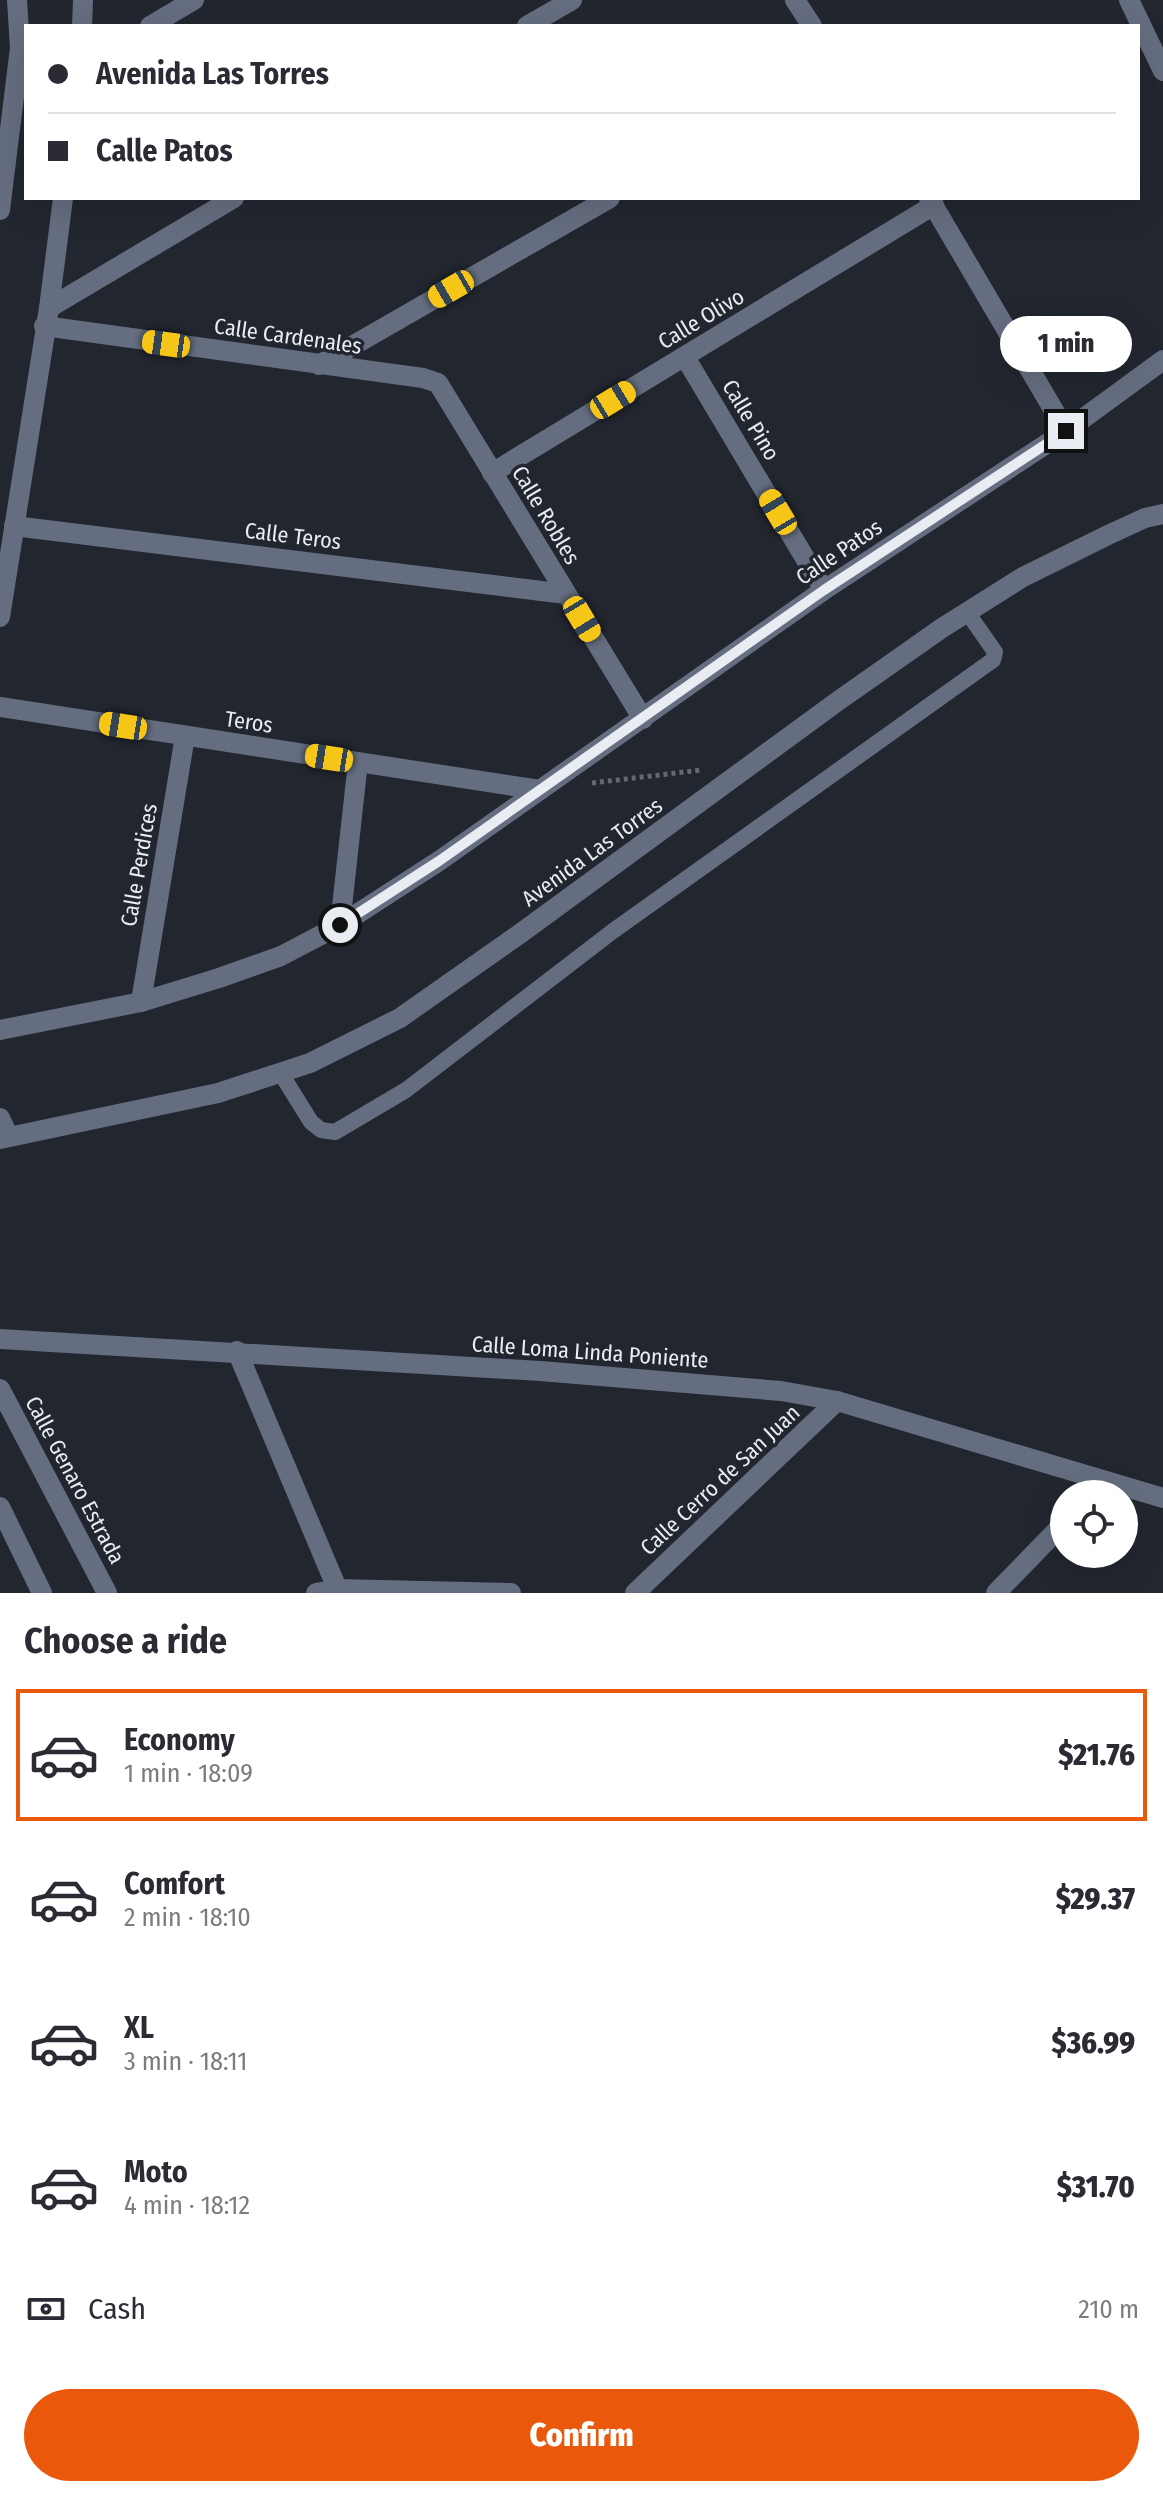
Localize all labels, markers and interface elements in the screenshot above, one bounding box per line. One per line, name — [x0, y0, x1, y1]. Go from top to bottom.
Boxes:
text: Avenida Las Torres — [96, 56, 329, 92]
text: Calle Patos — [96, 133, 233, 169]
car — [424, 267, 478, 311]
street label: Calle Olivo — [653, 283, 749, 355]
street label: Calle Cardenales — [213, 312, 363, 360]
callout: 1 min — [1000, 315, 1132, 371]
text: 1 min — [1038, 328, 1094, 359]
car — [141, 329, 191, 359]
street label: Calle Pino — [716, 375, 786, 465]
car — [586, 377, 640, 423]
route end — [1048, 413, 1084, 449]
street label: Calle Robles — [506, 461, 586, 569]
car — [755, 485, 801, 539]
street label: Calle Patos — [791, 513, 887, 591]
street label: Calle Teros — [243, 517, 343, 555]
car — [559, 592, 605, 646]
street label: Teros — [223, 705, 275, 739]
car — [97, 710, 149, 742]
car — [303, 742, 355, 774]
street label: Avenida Las Torres — [516, 792, 668, 912]
street label: Calle Perdices — [115, 801, 163, 929]
route start — [322, 907, 358, 943]
street label: Calle Loma Linda Poniente — [471, 1330, 709, 1374]
street label: Calle Genaro Estrada — [19, 1392, 131, 1568]
street label: Calle Cerro de San Juan — [635, 1399, 805, 1561]
map controls — [1050, 1480, 1138, 1568]
button: locate — [1050, 1480, 1138, 1568]
text: Choose a ride — [24, 1619, 227, 1663]
icon: car — [28, 1719, 100, 1791]
text: Economy — [124, 1722, 235, 1758]
text: $21.76 — [1058, 1737, 1135, 1773]
text: 1 min · 18:09 — [124, 1758, 253, 1789]
icon: car — [28, 1863, 100, 1935]
text: Comfort — [124, 1866, 225, 1902]
text: $29.37 — [1056, 1881, 1135, 1917]
text: 2 min · 18:10 — [124, 1902, 251, 1933]
icon: car — [28, 2007, 100, 2079]
text: XL — [124, 2010, 154, 2046]
text: $36.99 — [1052, 2025, 1135, 2061]
text: 3 min · 18:11 — [124, 2046, 247, 2077]
icon: car — [28, 2151, 100, 2223]
text: Moto — [124, 2154, 188, 2190]
text: $31.70 — [1057, 2169, 1135, 2205]
text: 4 min · 18:12 — [124, 2190, 250, 2221]
icon: cash — [24, 2287, 68, 2331]
text: Cash — [88, 2291, 146, 2327]
text: 210 m — [1078, 2294, 1139, 2325]
button: Confirm — [24, 2389, 1139, 2481]

